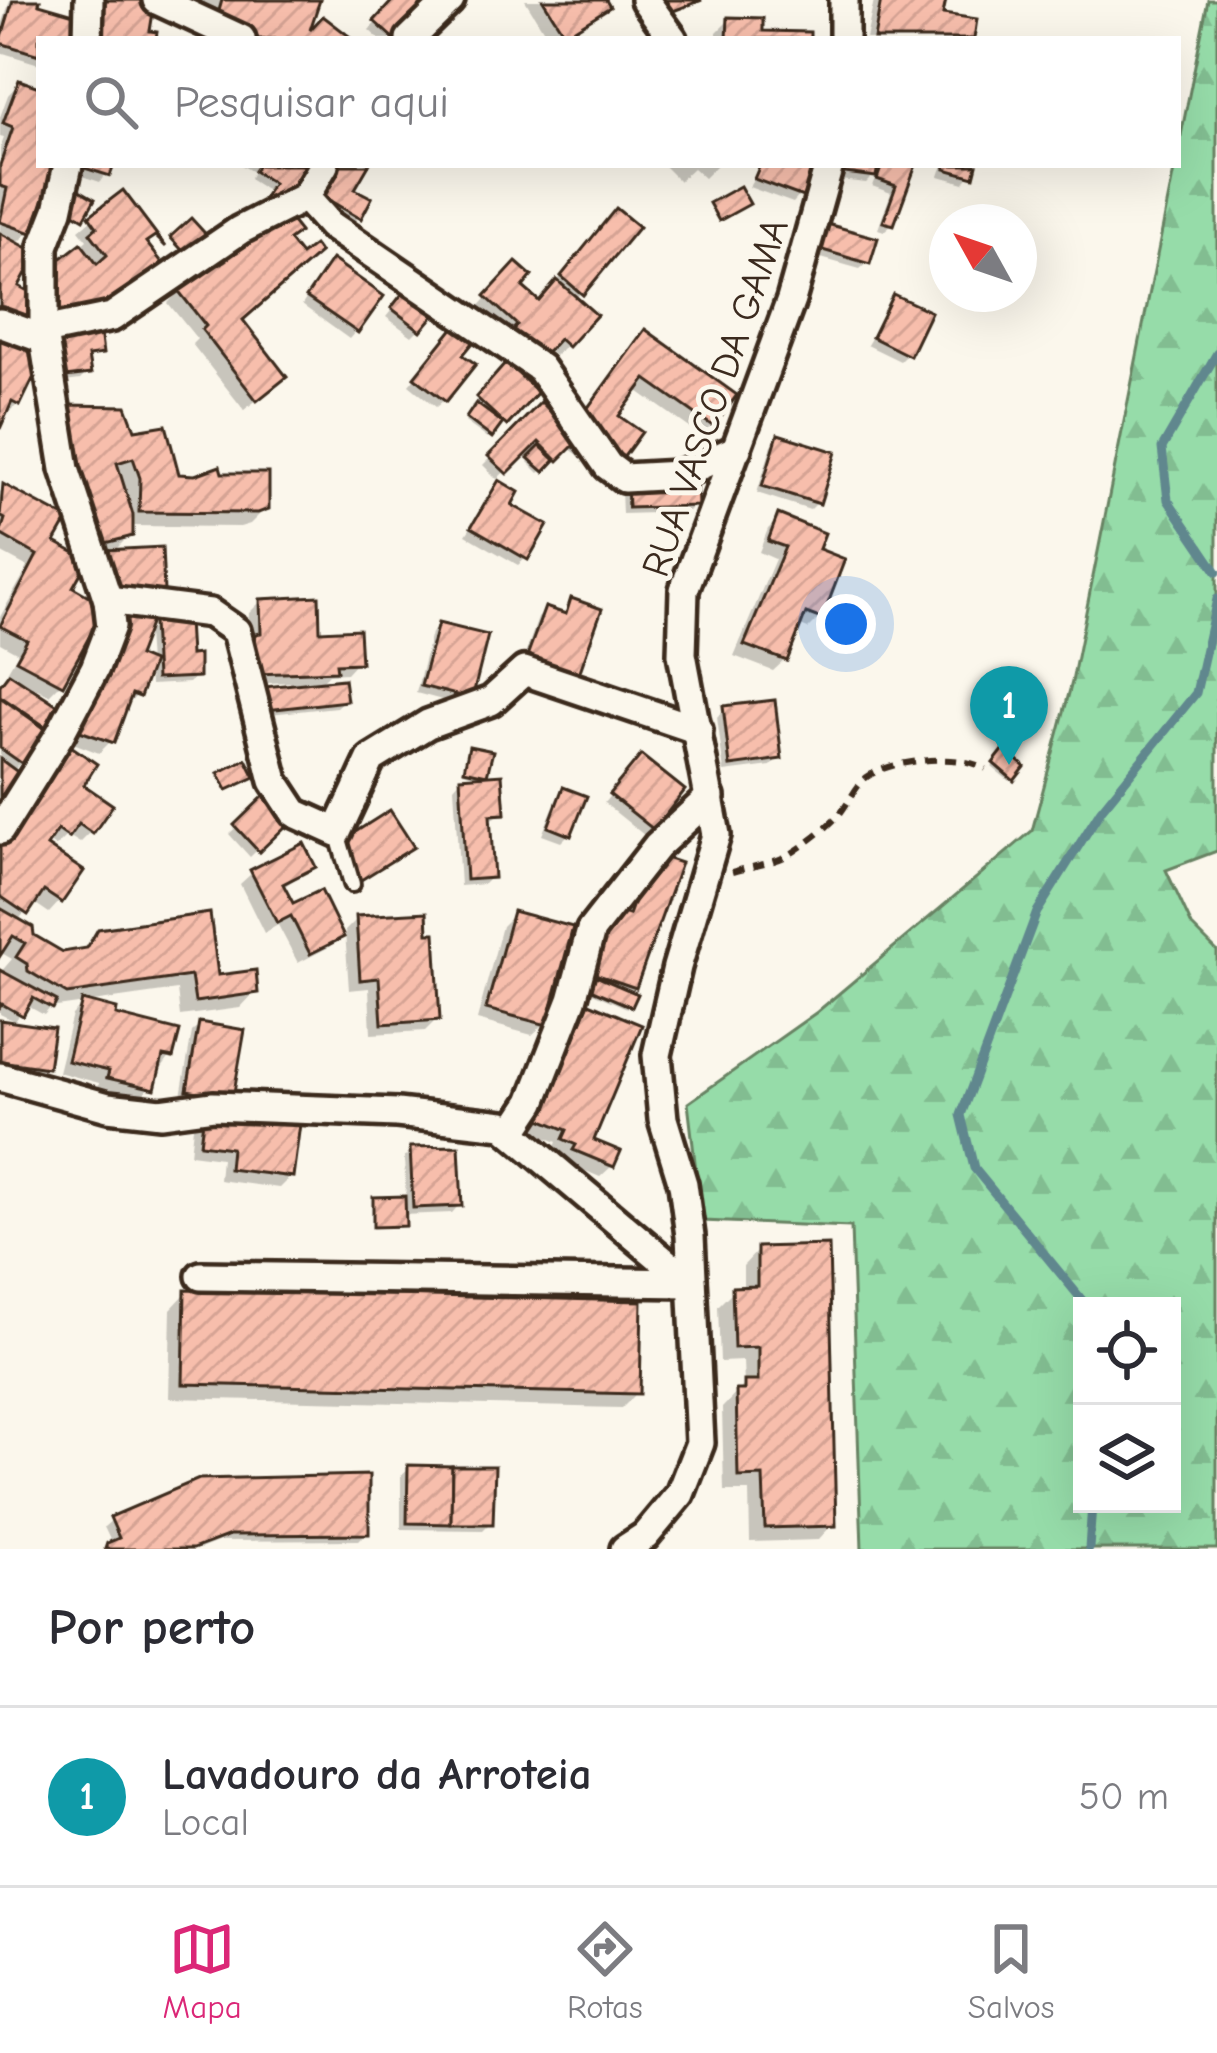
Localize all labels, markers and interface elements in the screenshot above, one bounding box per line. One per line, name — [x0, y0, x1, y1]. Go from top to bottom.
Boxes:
search box — [36, 36, 1181, 168]
icon: search — [78, 69, 144, 135]
text: Pesquisar aqui — [174, 76, 449, 128]
north arrow — [929, 204, 1037, 312]
street label: RUA VASCO DA GAMA — [633, 212, 798, 583]
your location — [816, 594, 876, 654]
pin: 1 — [970, 666, 1048, 765]
map controls — [1073, 1297, 1181, 1513]
button: locate — [1073, 1297, 1181, 1405]
button: layers — [1073, 1405, 1181, 1513]
text: Por perto — [48, 1598, 255, 1657]
text: Lavadouro da Arroteia — [162, 1748, 592, 1800]
text: 1 — [79, 1774, 95, 1819]
text: 50 m — [1079, 1774, 1169, 1819]
text: Local — [162, 1800, 249, 1845]
tab: Mapa — [163, 1916, 242, 2026]
tab: Rotas — [567, 1916, 643, 2026]
tab: Salvos — [968, 1916, 1054, 2026]

